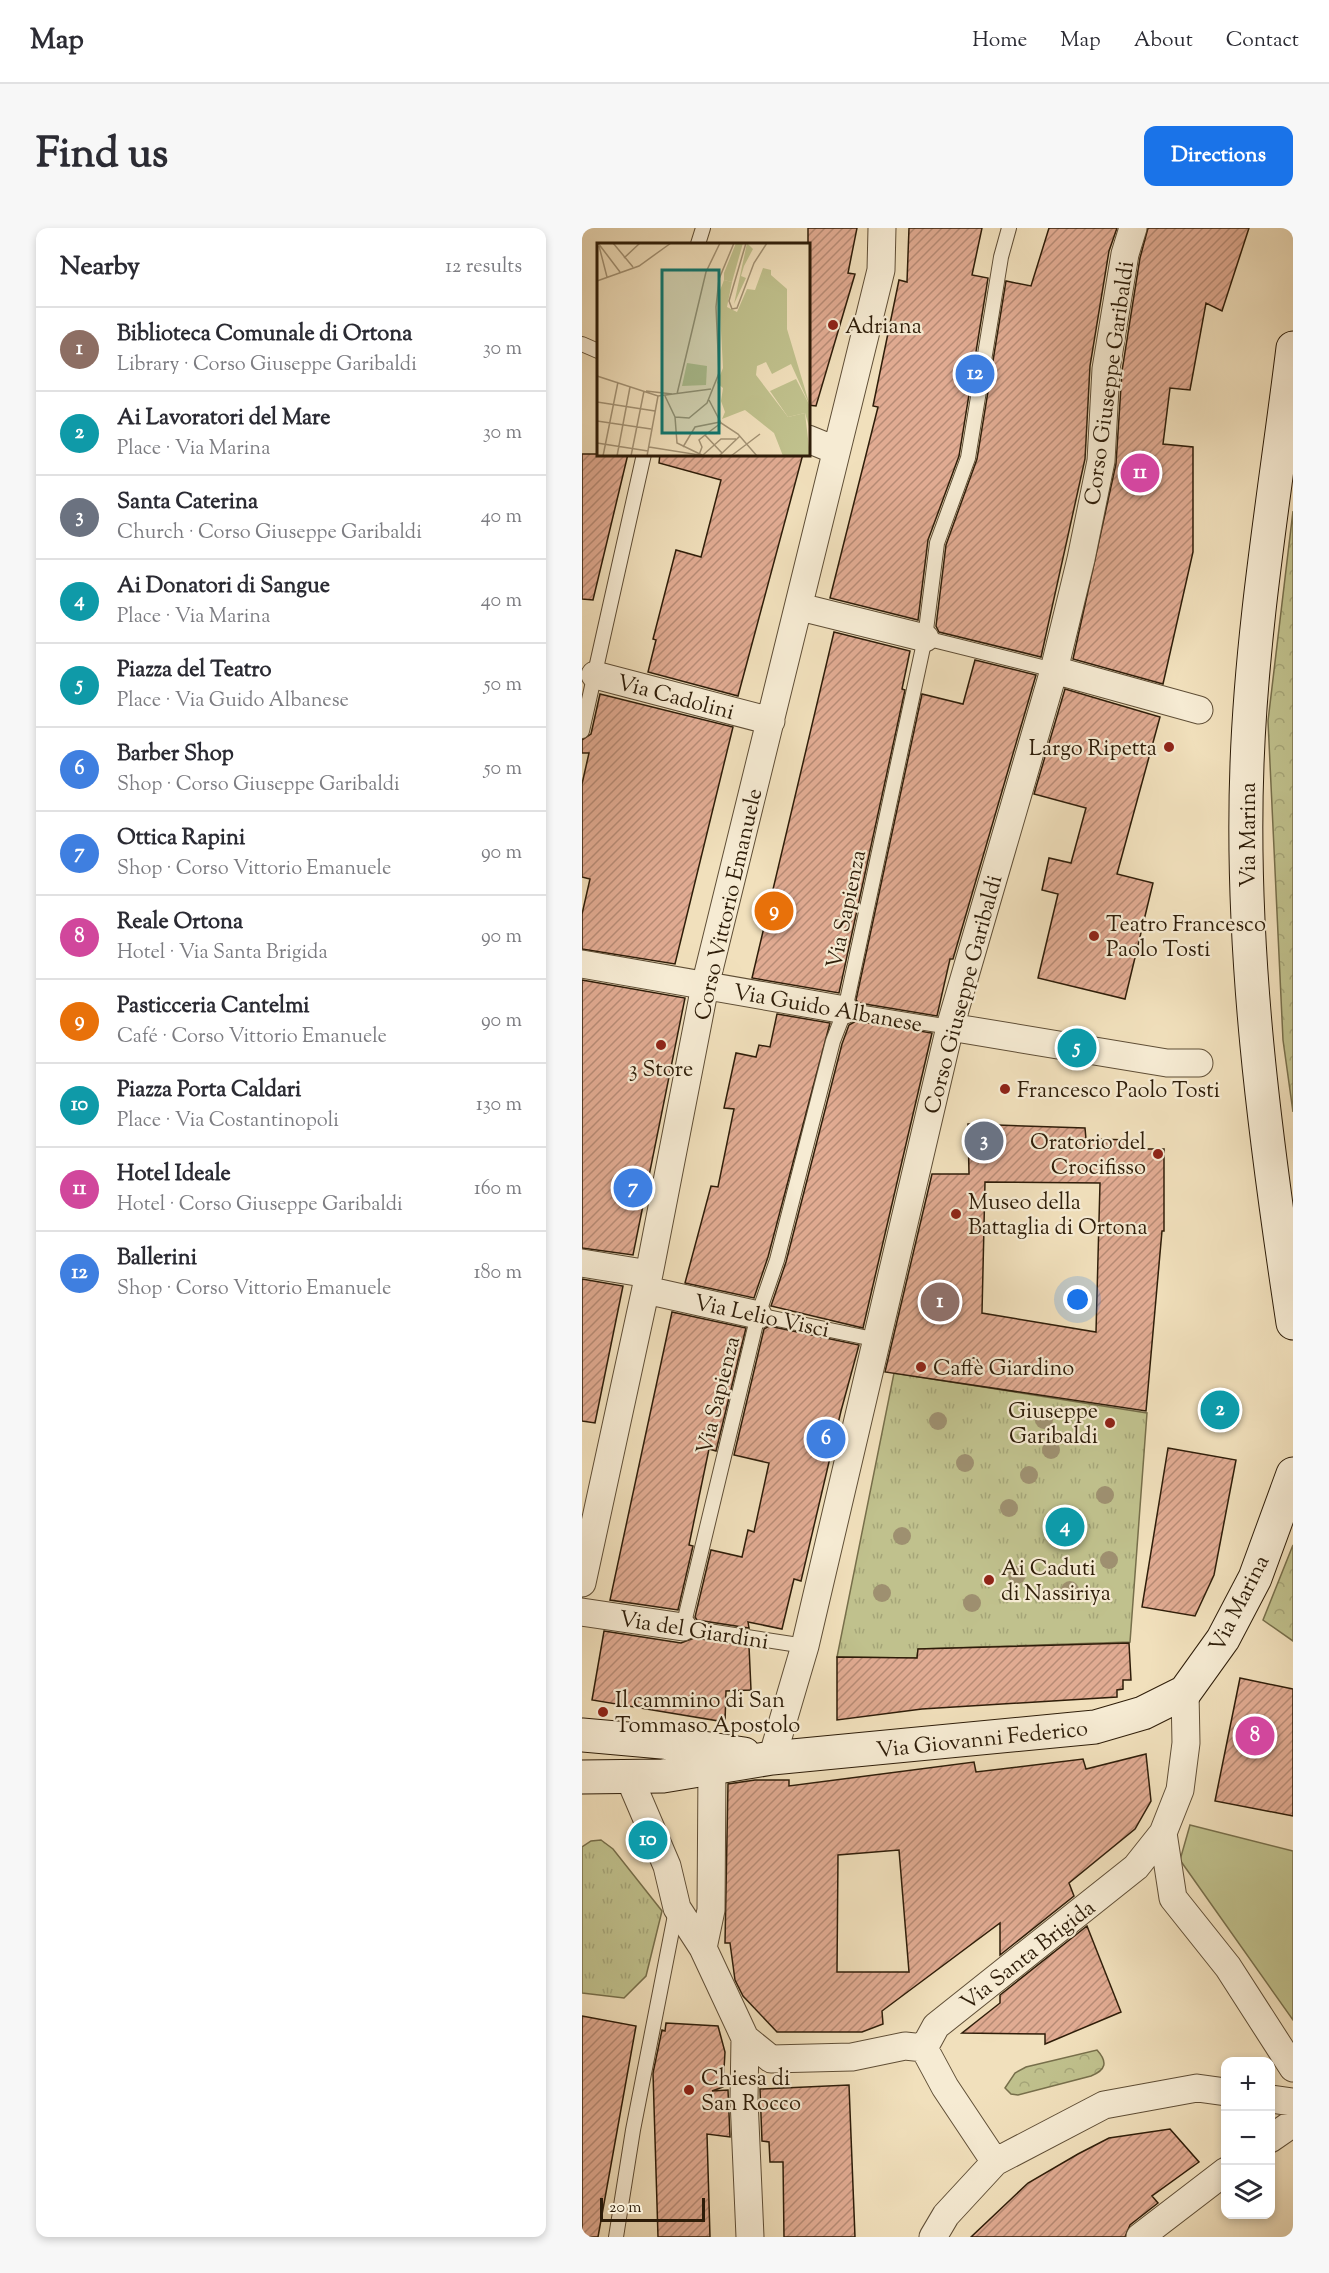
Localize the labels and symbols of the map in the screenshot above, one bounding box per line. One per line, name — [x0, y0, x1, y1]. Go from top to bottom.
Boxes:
inset map — [597, 243, 810, 456]
street label: Corso Giuseppe Garibaldi — [1078, 259, 1144, 508]
place label: Adriana — [845, 312, 922, 344]
marker: Adriana — [826, 318, 840, 332]
pin: 12 — [956, 352, 994, 396]
pin: 11 — [1120, 450, 1160, 496]
street label: Via Cadolini — [613, 668, 738, 730]
place label: Largo Ripetta — [1029, 734, 1157, 766]
marker: Largo Ripetta — [1162, 740, 1176, 754]
street label: Via Marina — [1234, 782, 1266, 888]
street label: Corso Vittorio Emanuele — [688, 786, 772, 1024]
street label: Via Sapienza — [820, 847, 876, 972]
street label: Corso Giuseppe Garibaldi — [918, 872, 1012, 1118]
pin: 9 — [754, 888, 794, 934]
place label: Teatro Francesco Paolo Tosti — [1106, 910, 1266, 967]
marker: Teatro Francesco Paolo Tosti — [1087, 929, 1101, 943]
street label: Via Guido Albanese — [730, 978, 925, 1042]
pin: 5 — [1058, 1026, 1096, 1070]
marker: 3 Store — [654, 1038, 668, 1052]
place label: 3 Store — [629, 1055, 693, 1087]
place label: Francesco Paolo Tosti — [1017, 1076, 1220, 1108]
marker: Francesco Paolo Tosti — [998, 1082, 1012, 1096]
pin: 3 — [964, 1118, 1004, 1164]
place label: Oratorio del Crocifisso — [1030, 1128, 1146, 1185]
marker: Oratorio del Crocifisso — [1151, 1147, 1165, 1161]
pin: 7 — [614, 1166, 652, 1210]
place label: Museo della Battaglia di Ortona — [968, 1188, 1148, 1245]
marker: Museo della Battaglia di Ortona — [949, 1207, 963, 1221]
pin: 1 — [920, 1280, 960, 1324]
your location — [1063, 1285, 1092, 1314]
street label: Via Lelio Visci — [691, 1288, 832, 1348]
street label: Via Sapienza — [690, 1333, 750, 1458]
place label: Caffè Giardino — [933, 1354, 1074, 1386]
marker: Caffè Giardino — [914, 1360, 928, 1374]
pin: 2 — [1200, 1388, 1240, 1432]
place label: Giuseppe Garibaldi — [1008, 1397, 1098, 1454]
pin: 6 — [806, 1416, 846, 1462]
marker: Giuseppe Garibaldi — [1103, 1416, 1117, 1430]
pin: 4 — [1046, 1504, 1084, 1550]
street label: Via Marina — [1203, 1550, 1279, 1659]
place label: Ai Caduti di Nassiriya — [1001, 1554, 1111, 1611]
marker: Ai Caduti di Nassiriya — [982, 1573, 996, 1587]
street label: Via del Giardini — [616, 1604, 771, 1660]
place label: Il cammino di San Tommaso Apostolo — [615, 1686, 800, 1743]
marker: Il cammino di San Tommaso Apostolo — [596, 1705, 610, 1719]
street label: Via Giovanni Federico — [875, 1714, 1090, 1768]
pin: 8 — [1236, 1714, 1274, 1758]
pin: 10 — [628, 1818, 668, 1862]
street label: Via Santa Brigida — [955, 1893, 1103, 2019]
place label: Chiesa di San Rocco — [701, 2064, 801, 2121]
marker: Chiesa di San Rocco — [682, 2083, 696, 2097]
scale bar — [600, 2195, 705, 2222]

